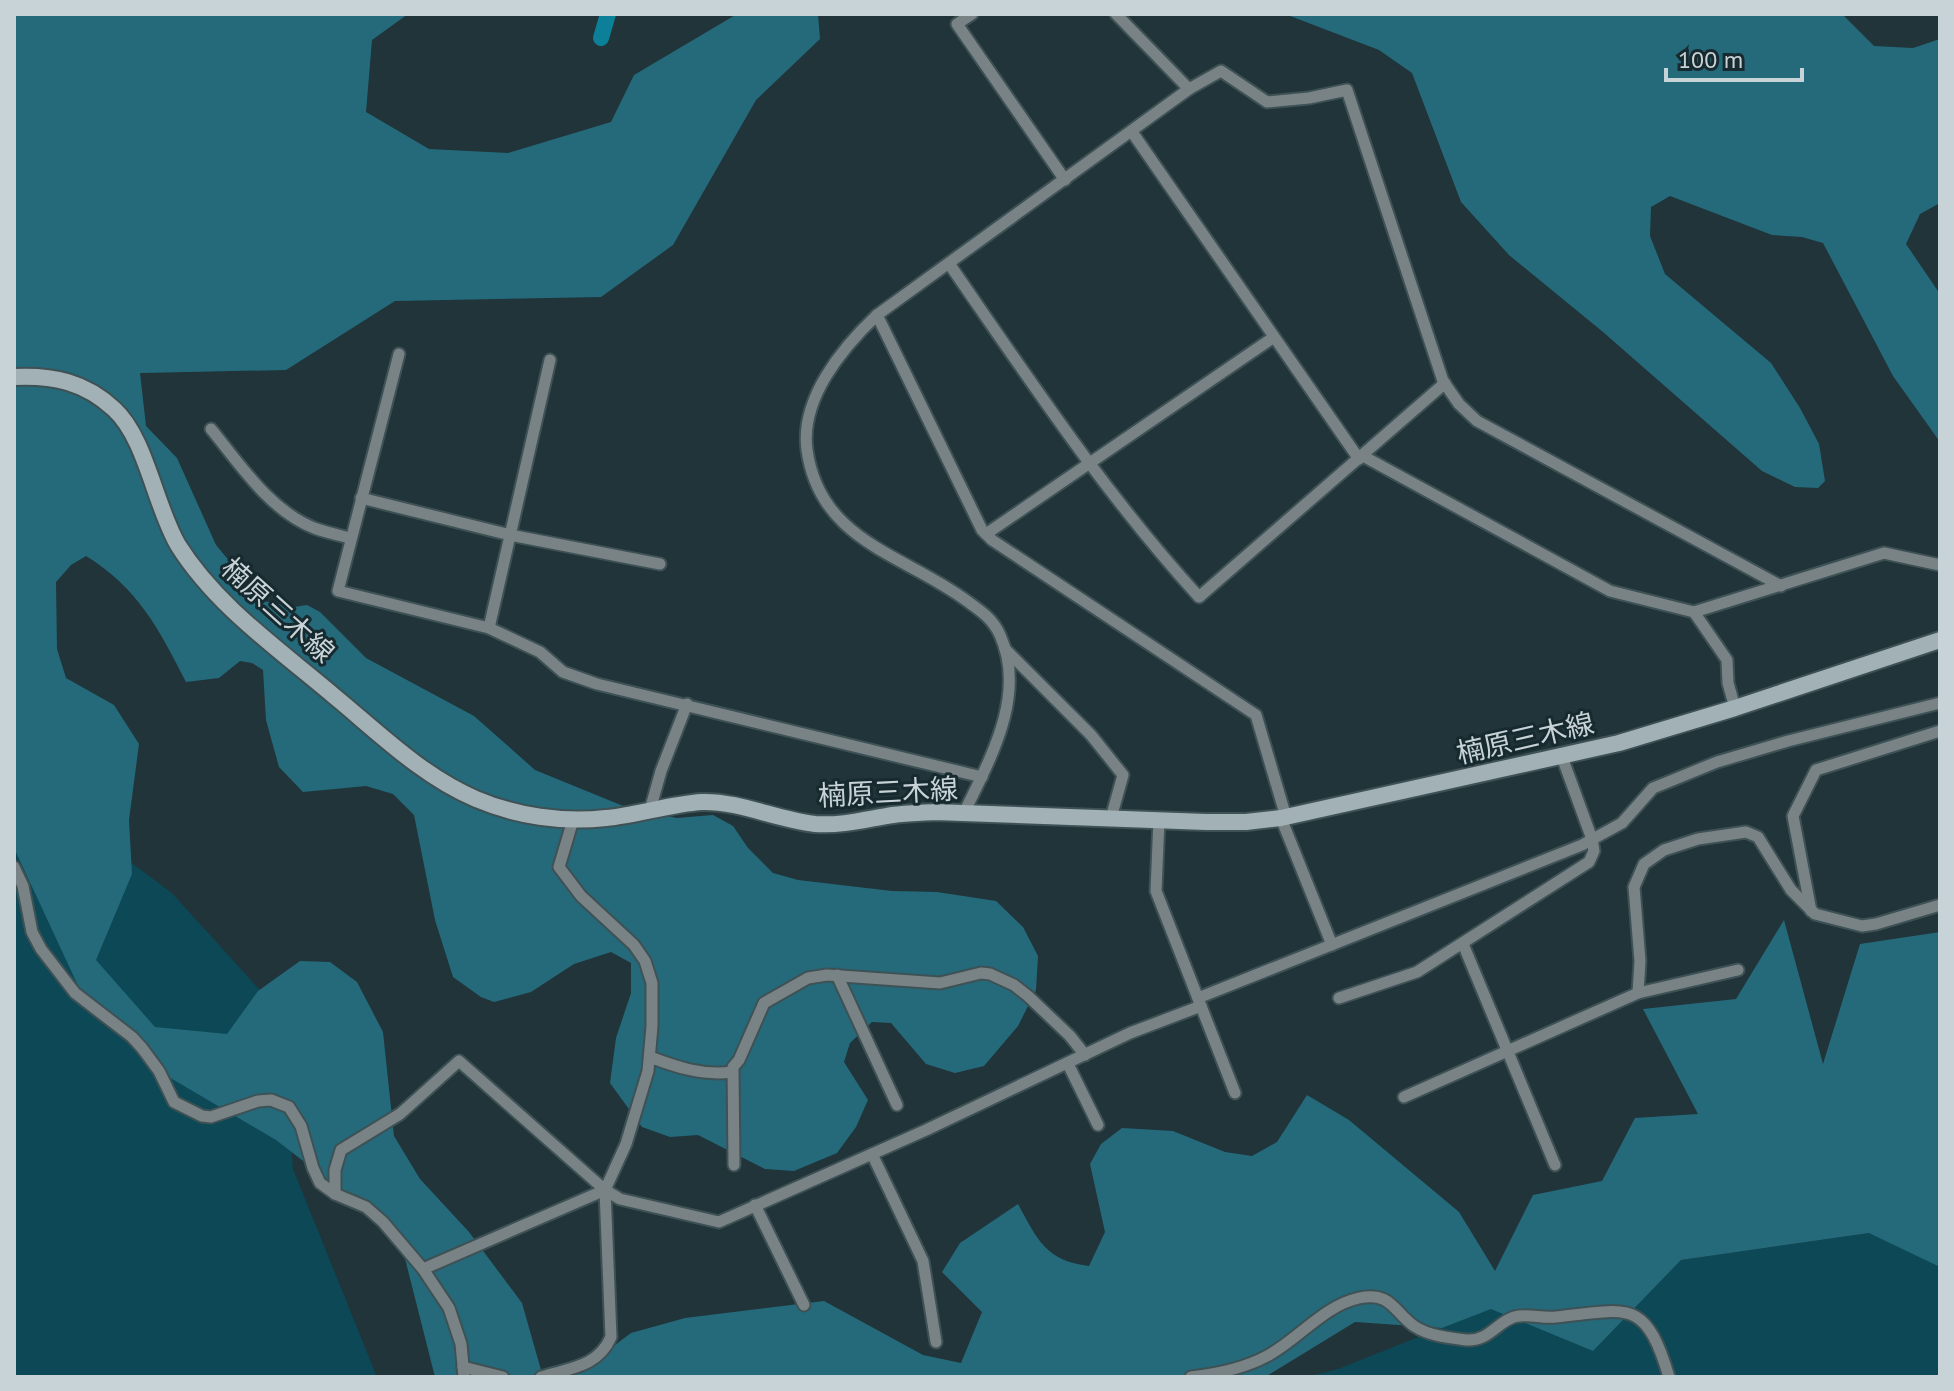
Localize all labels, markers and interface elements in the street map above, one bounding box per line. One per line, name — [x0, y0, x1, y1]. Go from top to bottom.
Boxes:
scale bar — [1666, 32, 1802, 82]
text: 100 m — [1678, 44, 1743, 75]
street label: 楠原三木線 — [214, 549, 343, 670]
street label: 楠原三木線 — [1453, 704, 1597, 771]
street label: 楠原三木線 — [817, 769, 959, 814]

